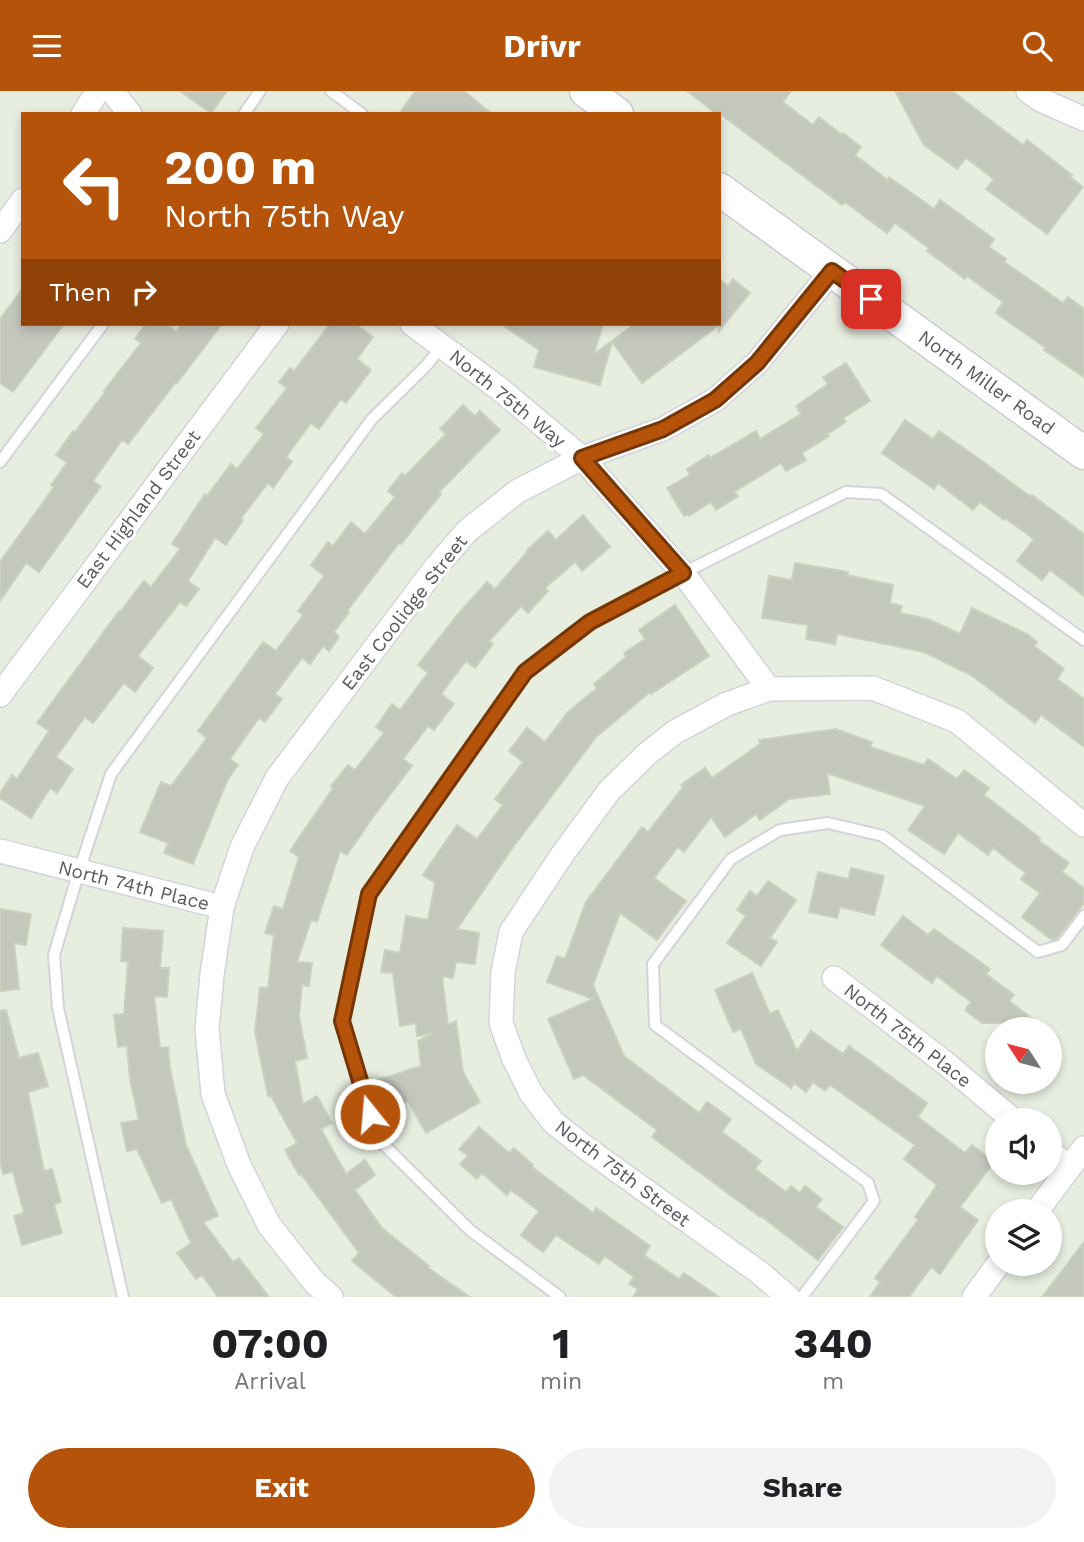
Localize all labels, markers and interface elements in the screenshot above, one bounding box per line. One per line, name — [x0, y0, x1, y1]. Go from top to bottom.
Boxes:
icon: menu — [28, 27, 66, 65]
text: Drivr — [503, 27, 581, 65]
icon: search — [1018, 27, 1056, 65]
text: 200 m — [164, 138, 316, 196]
icon: left — [49, 140, 140, 231]
text: North 75th Way — [164, 197, 404, 235]
pin — [841, 269, 901, 329]
icon: right — [125, 273, 163, 311]
text: Then — [49, 277, 111, 307]
icon: arrive — [852, 280, 890, 318]
street label: North Miller Road — [914, 325, 1059, 440]
street label: North 75th Way — [445, 345, 571, 452]
street label: East Highland Street — [71, 426, 205, 593]
street label: East Coolidge Street — [337, 530, 472, 695]
street label: North 74th Place — [56, 856, 212, 915]
street label: North 75th Place — [839, 978, 976, 1092]
north arrow — [985, 1017, 1062, 1094]
map controls — [985, 1017, 1062, 1276]
position arrow — [333, 1077, 407, 1151]
button: sound — [985, 1108, 1062, 1185]
street label: North 75th Street — [551, 1115, 695, 1232]
button: layers — [985, 1199, 1062, 1276]
text: 07:00 — [211, 1319, 329, 1368]
text: 1 — [552, 1319, 570, 1368]
text: 340 — [794, 1319, 873, 1368]
text: Arrival — [234, 1368, 306, 1395]
text: min — [540, 1368, 582, 1395]
text: m — [822, 1368, 844, 1395]
button: Exit — [28, 1448, 535, 1528]
button: Share — [549, 1448, 1056, 1528]

